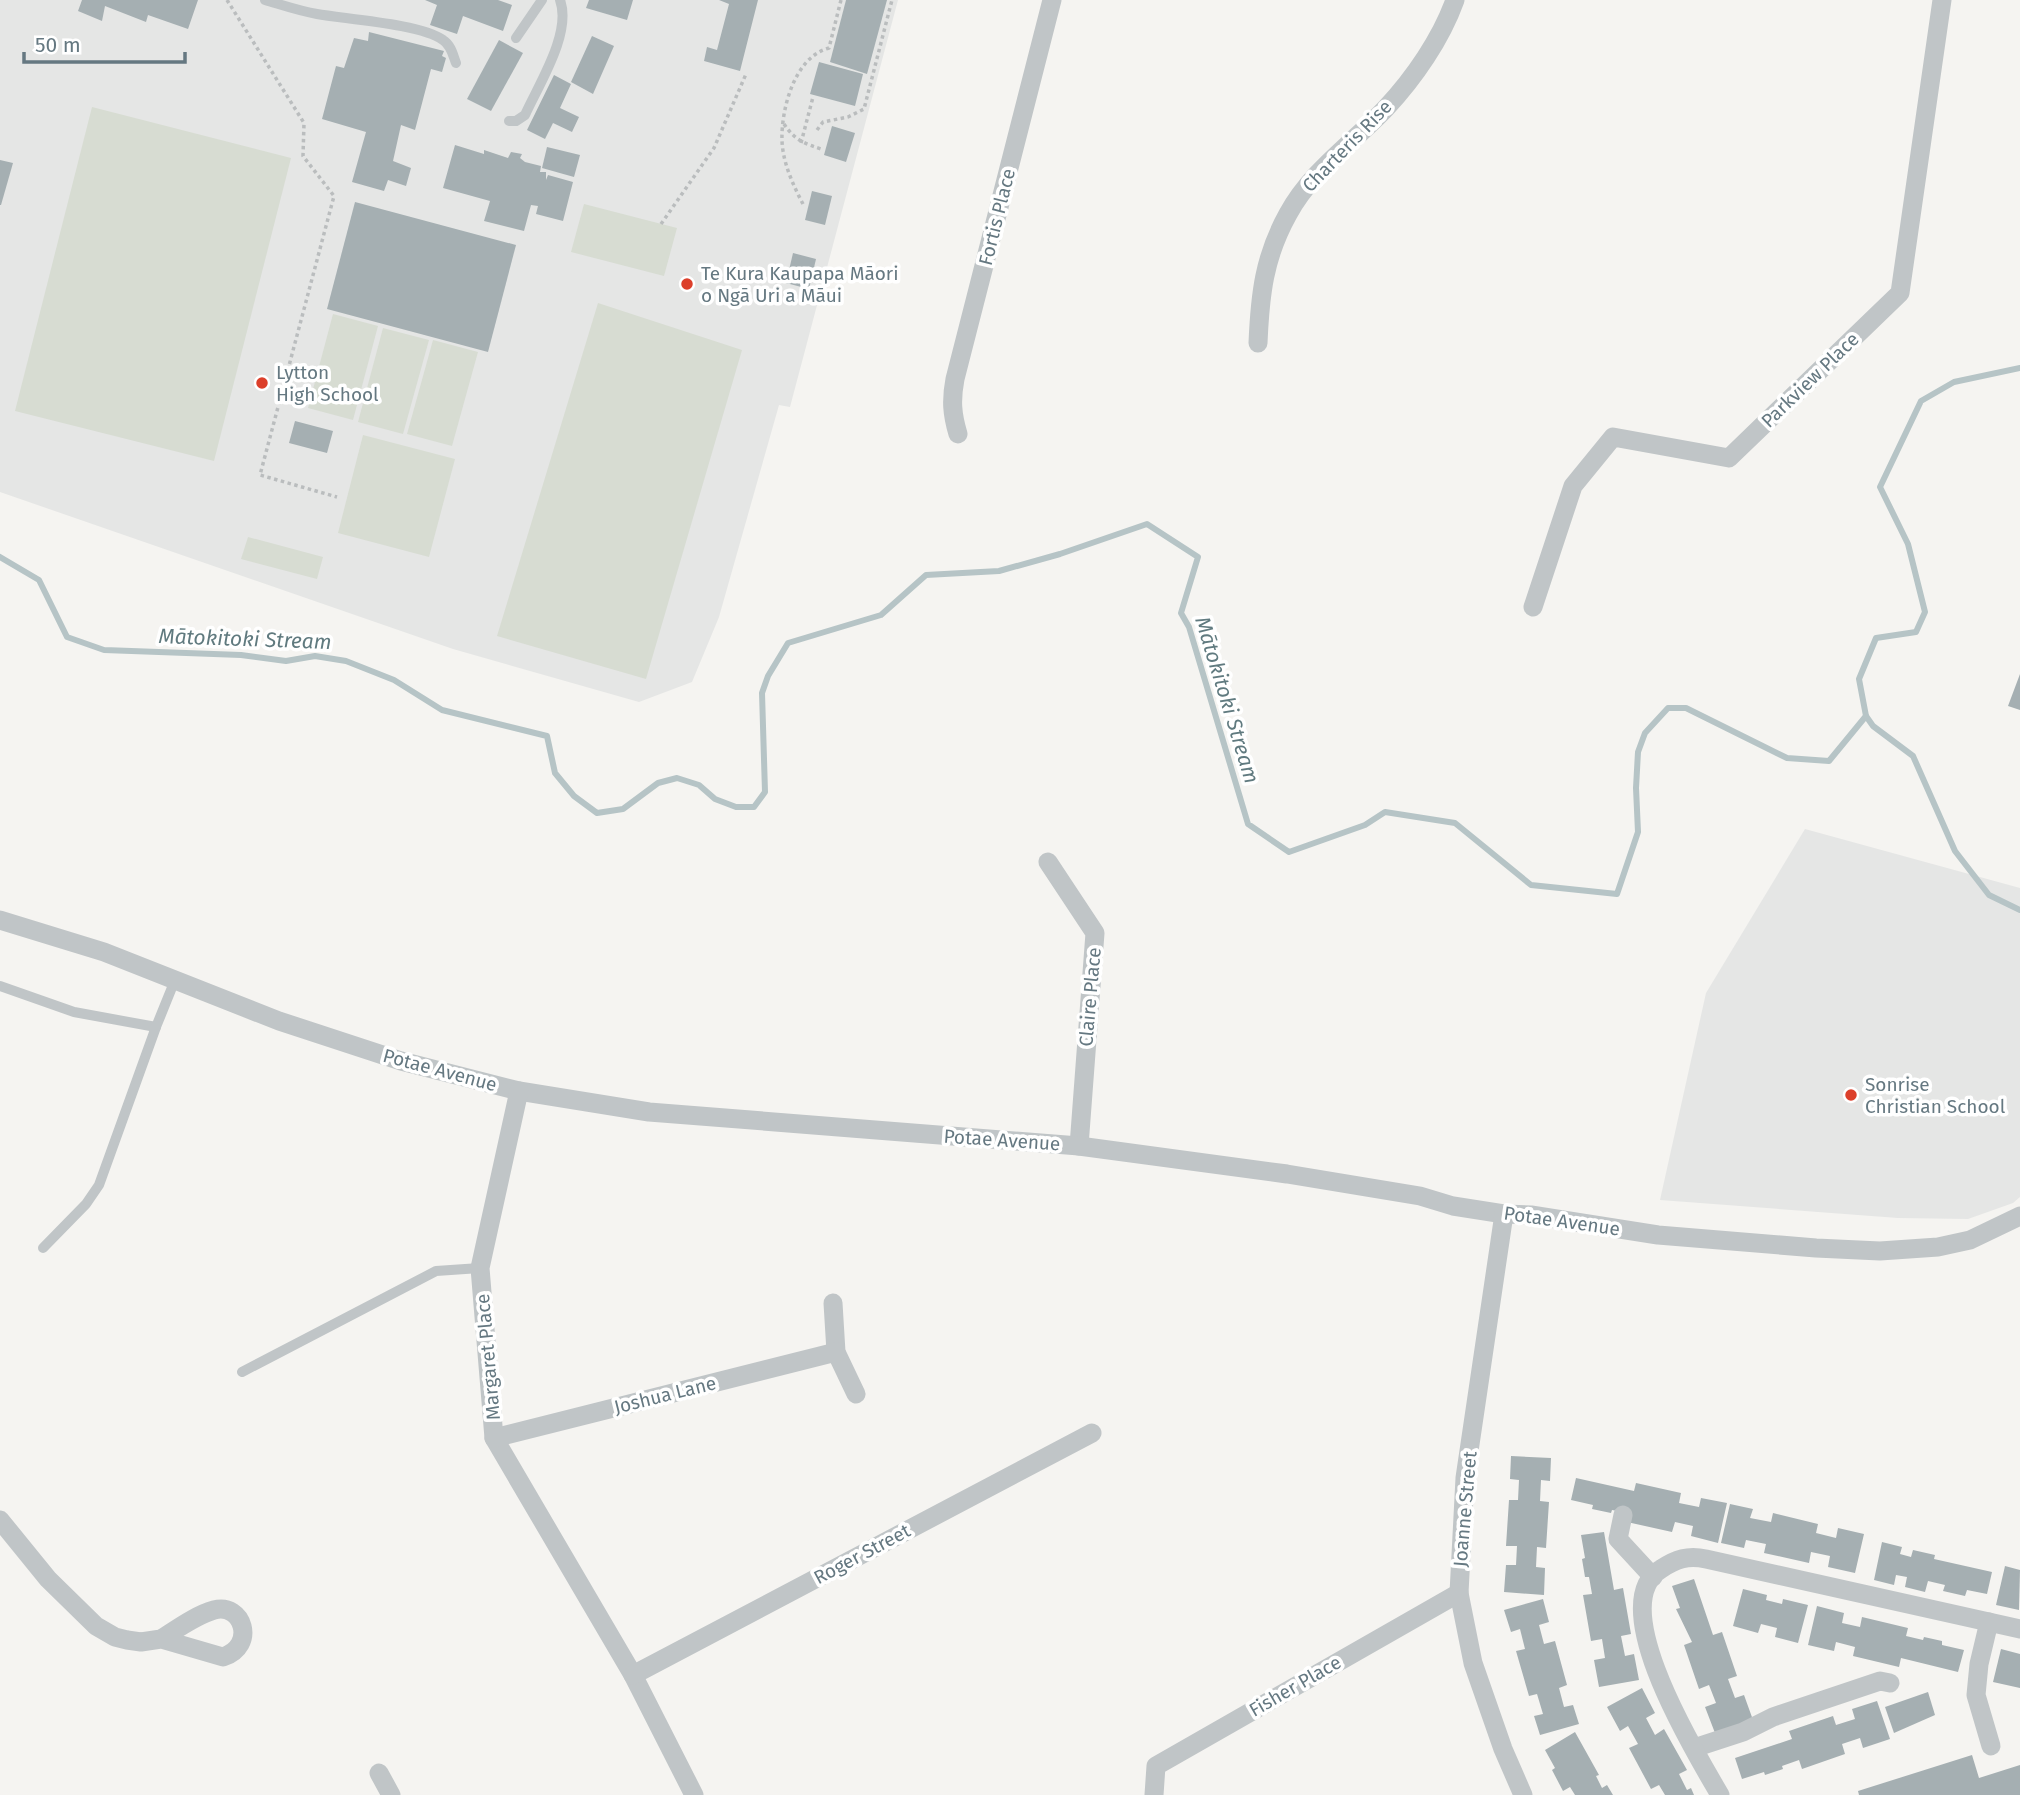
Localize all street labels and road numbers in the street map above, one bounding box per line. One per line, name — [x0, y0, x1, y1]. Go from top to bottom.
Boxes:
street label: Charteris Rise — [1297, 95, 1397, 197]
street label: Fortis Place — [974, 166, 1020, 268]
street label: Parkview Place — [1756, 328, 1864, 432]
street label: Claire Place — [1074, 946, 1106, 1048]
street label: Potae Avenue — [380, 1044, 500, 1096]
street label: Potae Avenue — [943, 1124, 1061, 1156]
street label: Potae Avenue — [1502, 1201, 1622, 1241]
street label: Margaret Place — [471, 1293, 505, 1421]
street label: Joshua Lane — [612, 1371, 718, 1419]
street label: Joanne Street — [1448, 1450, 1482, 1568]
street label: Roger Street — [810, 1519, 914, 1589]
street label: Fisher Place — [1245, 1650, 1345, 1722]

